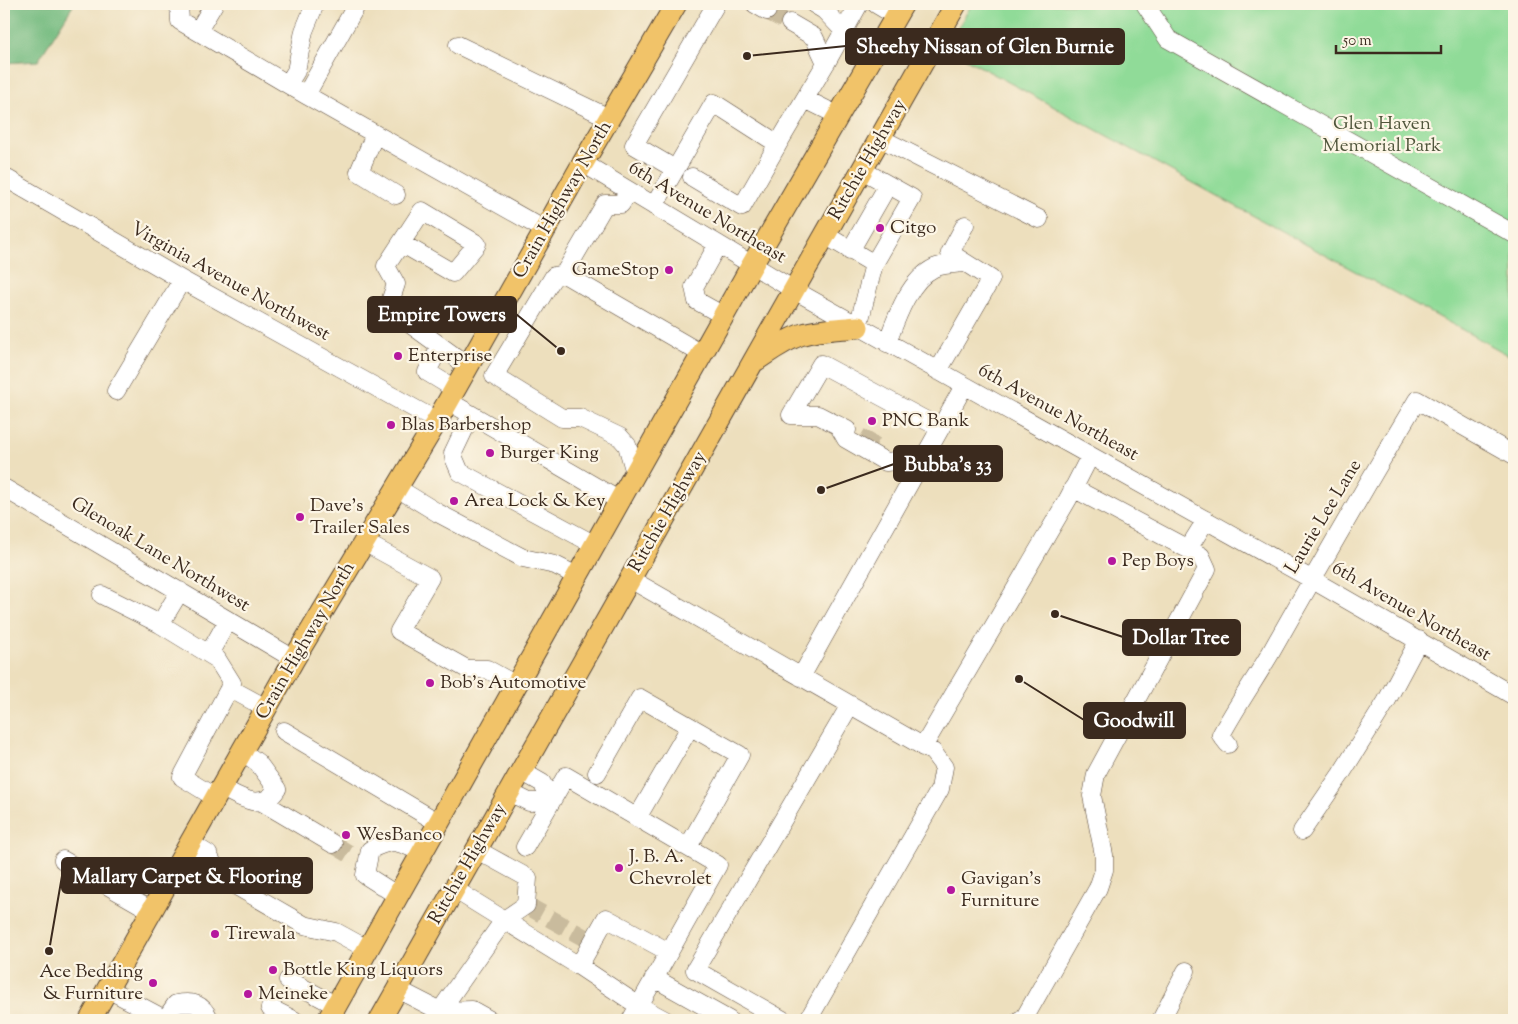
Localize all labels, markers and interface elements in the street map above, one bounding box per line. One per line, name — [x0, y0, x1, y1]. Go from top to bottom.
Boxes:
scale bar — [1336, 22, 1440, 54]
callout: Sheehy Nissan of Glen Burnie — [846, 29, 1124, 64]
text: 50 m — [1342, 31, 1372, 52]
text: Sheehy Nissan of Glen Burnie — [856, 34, 1114, 63]
street label: Ritchie Highway — [822, 94, 914, 226]
park label: Glen Haven Memorial Park — [1323, 111, 1442, 160]
street label: Crain Highway North — [507, 116, 619, 284]
street label: 6th Avenue Northeast — [623, 155, 792, 271]
place label: Citgo — [890, 215, 936, 242]
street label: Virginia Avenue Northwest — [125, 216, 335, 348]
marker: Citgo — [874, 222, 886, 234]
place label: GameStop — [572, 257, 659, 284]
marker: GameStop — [663, 264, 675, 276]
callout: Empire Towers — [368, 297, 516, 332]
text: Empire Towers — [378, 302, 506, 331]
place label: Enterprise — [408, 343, 493, 370]
marker: Enterprise — [392, 350, 404, 362]
street label: 6th Avenue Northeast — [973, 358, 1144, 469]
place label: PNC Bank — [882, 408, 970, 435]
place label: Blas Barbershop — [401, 412, 531, 439]
marker: PNC Bank — [866, 415, 878, 427]
marker: Blas Barbershop — [385, 419, 397, 431]
place label: Burger King — [500, 440, 599, 467]
street label: Ritchie Highway — [622, 446, 714, 578]
callout: Bubba's 33 — [894, 446, 1002, 481]
marker: Burger King — [484, 447, 496, 459]
text: Bubba's 33 — [904, 452, 992, 481]
street label: Laurie Lee Lane — [1279, 454, 1369, 579]
place label: Area Lock & Key — [464, 488, 606, 515]
street label: Glenoak Lane Northwest — [65, 491, 255, 620]
place label: Dave's Trailer Sales — [310, 493, 410, 542]
marker: Area Lock & Key — [448, 495, 460, 507]
marker: Dave's Trailer Sales — [294, 511, 306, 523]
place label: Pep Boys — [1122, 548, 1194, 575]
marker: Pep Boys — [1106, 555, 1118, 567]
street label: 6th Avenue Northeast — [1326, 555, 1496, 669]
street label: Crain Highway North — [250, 557, 362, 725]
callout: Dollar Tree — [1123, 620, 1240, 655]
text: Dollar Tree — [1133, 625, 1229, 654]
place label: Bob's Automotive — [440, 670, 587, 697]
marker: Bob's Automotive — [424, 677, 436, 689]
callout: Goodwill — [1084, 703, 1185, 738]
text: Goodwill — [1093, 708, 1175, 737]
street label: Ritchie Highway — [422, 798, 514, 930]
place label: WesBanco — [356, 822, 442, 849]
marker: WesBanco — [340, 829, 352, 841]
place label: J. B. A. Chevrolet — [628, 844, 712, 893]
callout: Mallary Carpet & Flooring — [62, 858, 312, 893]
marker: J. B. A. Chevrolet — [613, 862, 625, 874]
text: Mallary Carpet & Flooring — [72, 864, 302, 893]
place label: Gavigan's Furniture — [961, 866, 1041, 915]
marker: Gavigan's Furniture — [945, 884, 957, 896]
place label: Tirewala — [225, 921, 296, 948]
marker: Tirewala — [209, 928, 221, 940]
place label: Bottle King Liquors — [283, 957, 443, 984]
place label: Ace Bedding & Furniture — [39, 959, 143, 1008]
marker: Bottle King Liquors — [267, 964, 279, 976]
marker: Ace Bedding & Furniture — [147, 977, 159, 989]
place label: Meineke — [258, 981, 328, 1008]
marker: Meineke — [242, 988, 254, 1000]

